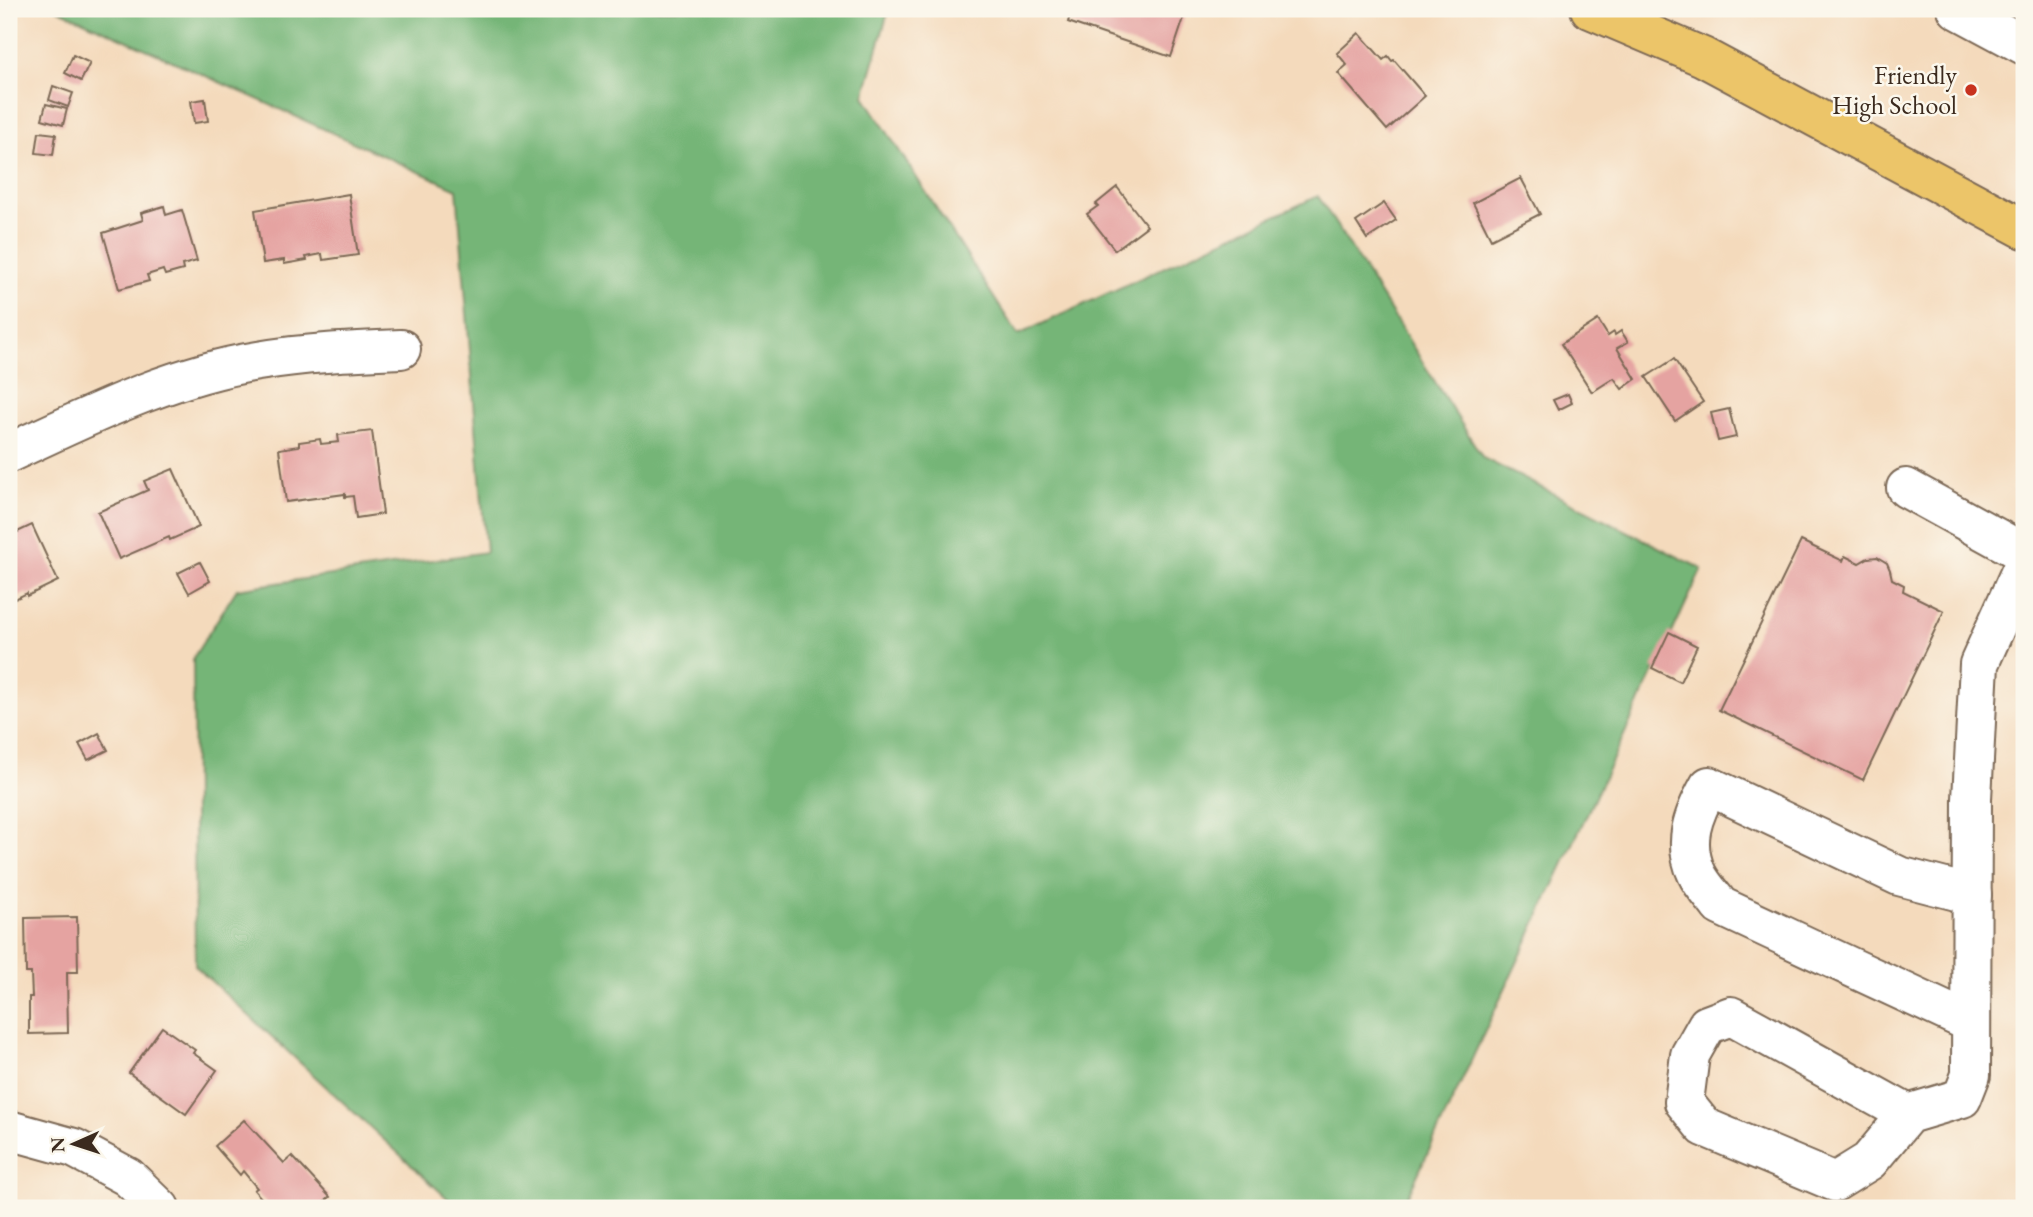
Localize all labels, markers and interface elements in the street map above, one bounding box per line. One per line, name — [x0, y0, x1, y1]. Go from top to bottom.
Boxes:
place label: Friendly High School — [1832, 58, 1958, 122]
marker: Friendly High School — [1963, 82, 1979, 98]
north arrow — [38, 1108, 108, 1178]
text: N — [45, 1136, 70, 1153]

